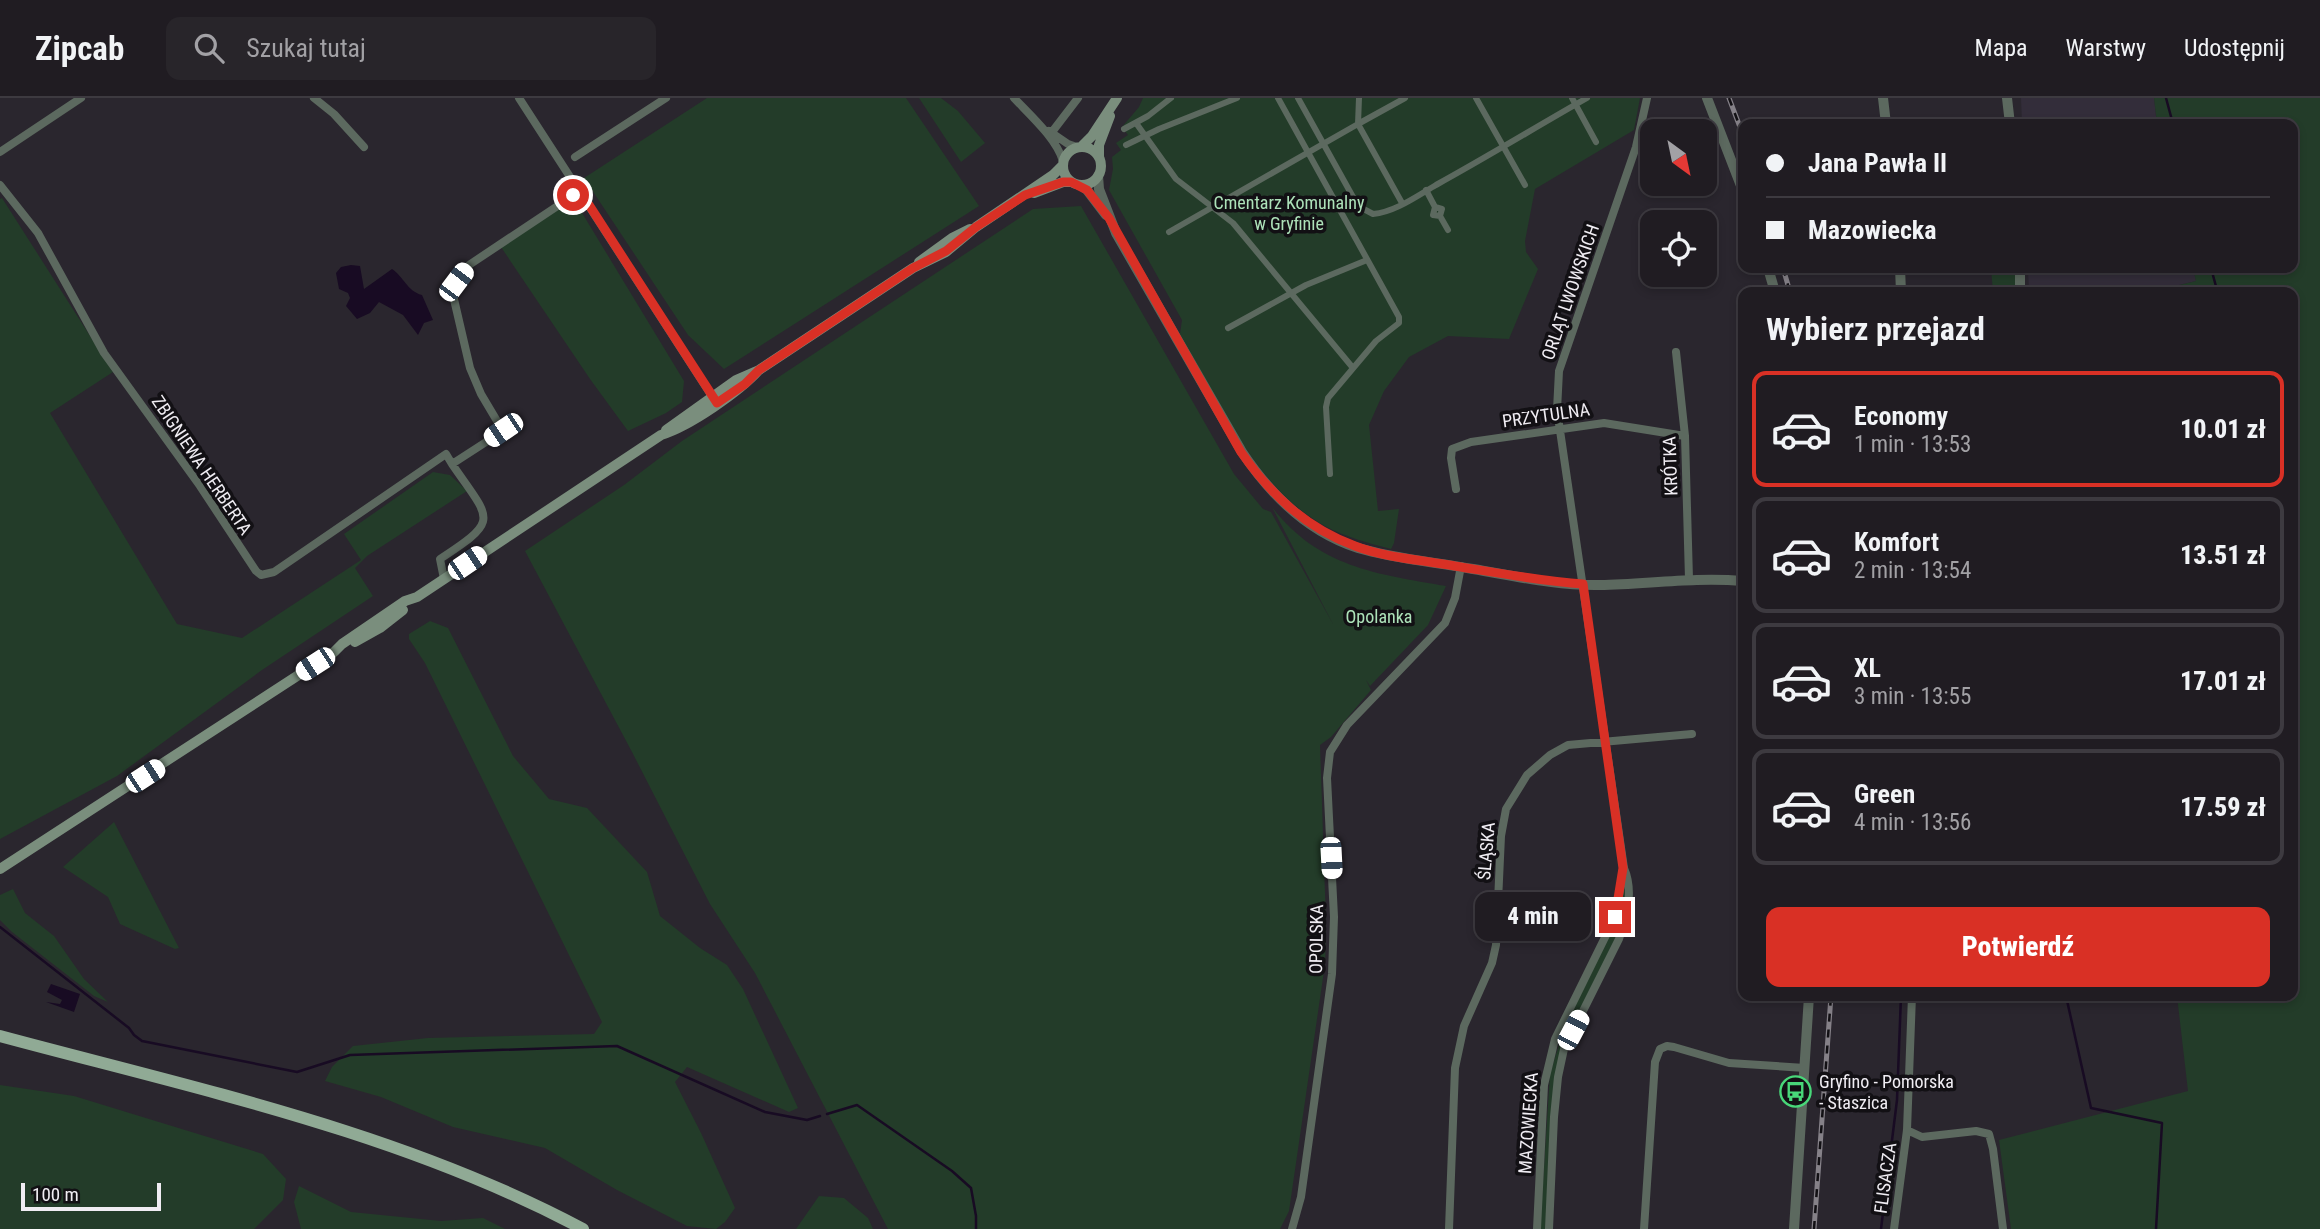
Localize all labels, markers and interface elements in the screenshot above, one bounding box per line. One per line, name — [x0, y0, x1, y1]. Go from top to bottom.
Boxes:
search box — [166, 17, 656, 80]
text: Zipcab — [35, 29, 124, 68]
icon: search — [190, 29, 228, 67]
text: Szukaj tutaj — [246, 33, 366, 63]
text: Mapa — [1975, 34, 2028, 62]
text: Warstwy — [2066, 34, 2146, 62]
text: Udostępnij — [2184, 34, 2285, 62]
north arrow — [1640, 119, 1717, 196]
map controls — [1640, 119, 1717, 287]
text: Jana Pawła II — [1808, 148, 1947, 178]
route start — [557, 179, 589, 211]
park label: Cmentarz Komunalny w Gryfinie — [1214, 192, 1365, 234]
button: locate — [1640, 210, 1717, 287]
text: Mazowiecka — [1808, 215, 1937, 245]
street label: ORLĄT LWOWSKICH — [1537, 221, 1603, 363]
car — [435, 259, 478, 305]
text: Wybierz przejazd — [1766, 310, 1985, 348]
street label: ZBIGNIEWA HERBERTA — [148, 391, 257, 539]
street label: PRZYTULNA — [1501, 398, 1592, 432]
icon: car — [1770, 398, 1833, 461]
text: Economy — [1854, 401, 1948, 431]
car — [480, 410, 527, 450]
text: 10.01 zł — [2180, 414, 2266, 444]
text: 1 min · 13:53 — [1854, 431, 1971, 458]
street label: KRÓTKA — [1658, 435, 1682, 496]
icon: car — [1770, 524, 1833, 587]
text: Komfort — [1854, 527, 1939, 557]
text: 13.51 zł — [2180, 540, 2266, 570]
car — [444, 543, 491, 583]
text: 2 min · 13:54 — [1854, 557, 1971, 584]
park label: Opolanka — [1346, 606, 1412, 627]
car — [292, 644, 339, 684]
icon: car — [1770, 650, 1833, 713]
text: XL — [1854, 653, 1881, 683]
text: 17.01 zł — [2180, 666, 2266, 696]
text: 3 min · 13:55 — [1854, 683, 1971, 710]
car — [122, 756, 169, 796]
icon: car — [1770, 776, 1833, 839]
text: Green — [1854, 779, 1915, 809]
text: 17.59 zł — [2180, 792, 2266, 822]
text: 4 min · 13:56 — [1854, 809, 1971, 836]
street label: ŚLĄSKA — [1473, 821, 1499, 881]
car — [1320, 836, 1343, 880]
callout: 4 min — [1475, 892, 1590, 942]
route end — [1599, 901, 1631, 933]
street label: OPOLSKA — [1305, 903, 1327, 974]
text: 4 min — [1507, 903, 1559, 930]
button: Potwierdź — [1766, 907, 2270, 987]
car — [1554, 1007, 1593, 1053]
street label: MAZOWIECKA — [1514, 1071, 1542, 1174]
place label: Gryfino - Pomorska - Staszica — [1819, 1071, 1954, 1113]
bus stop icon: Gryfino - Pomorska - Staszica — [1779, 1074, 1813, 1108]
street label: FLISACZA — [1870, 1141, 1900, 1215]
scale bar — [21, 1180, 161, 1212]
text: 100 m — [32, 1183, 79, 1206]

